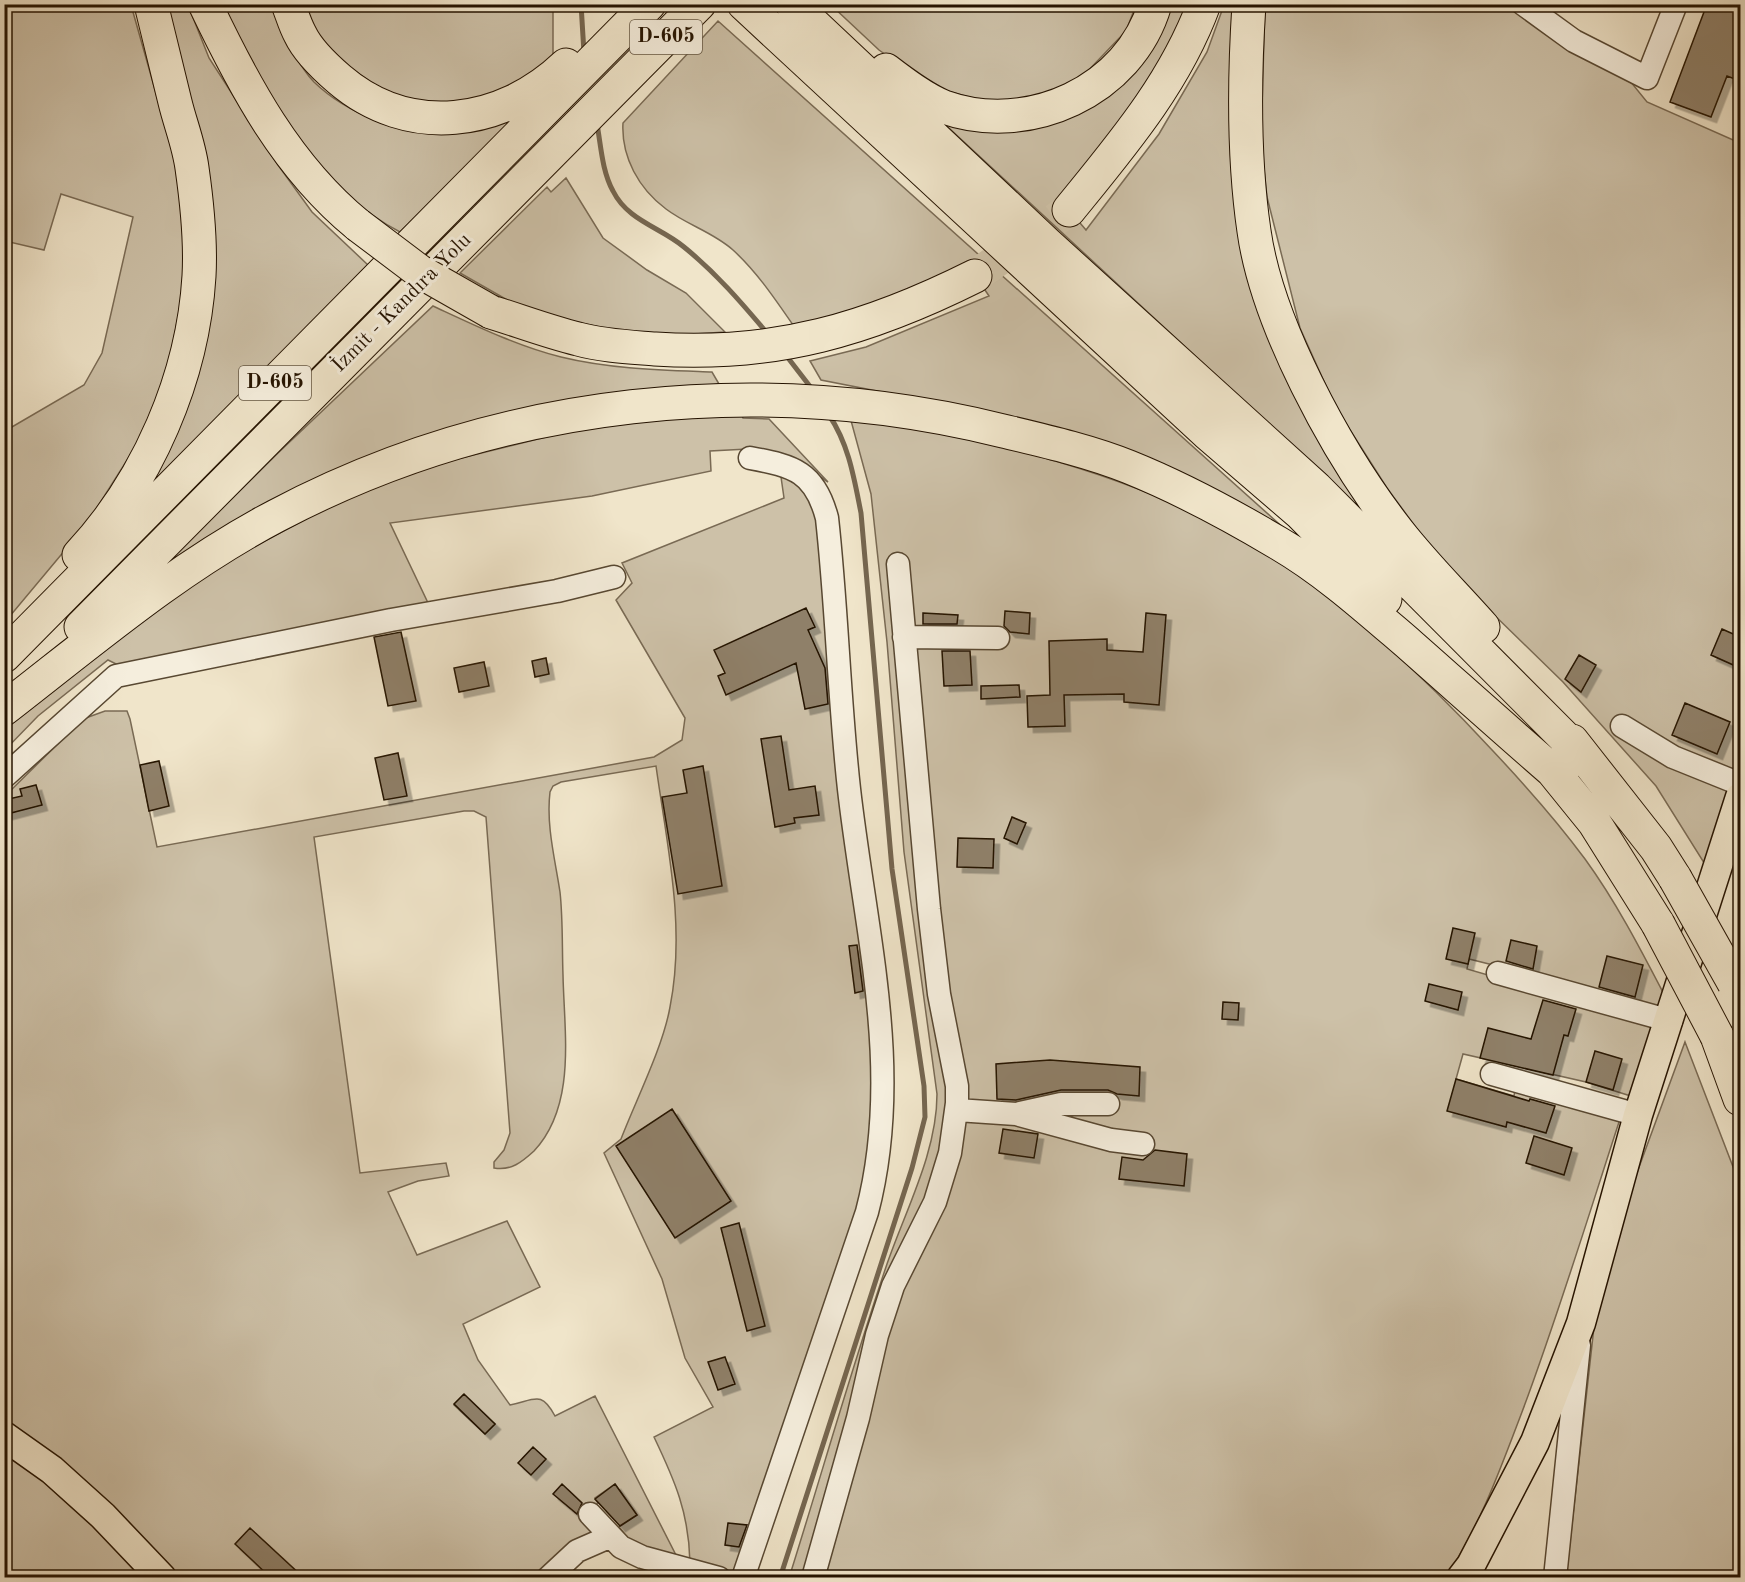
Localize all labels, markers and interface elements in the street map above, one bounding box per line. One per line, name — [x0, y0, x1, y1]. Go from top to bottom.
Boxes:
road number: D-605 — [630, 20, 702, 54]
street label: İzmit - Kandıra Yolu — [326, 227, 476, 377]
road number: D-605 — [239, 366, 311, 400]

